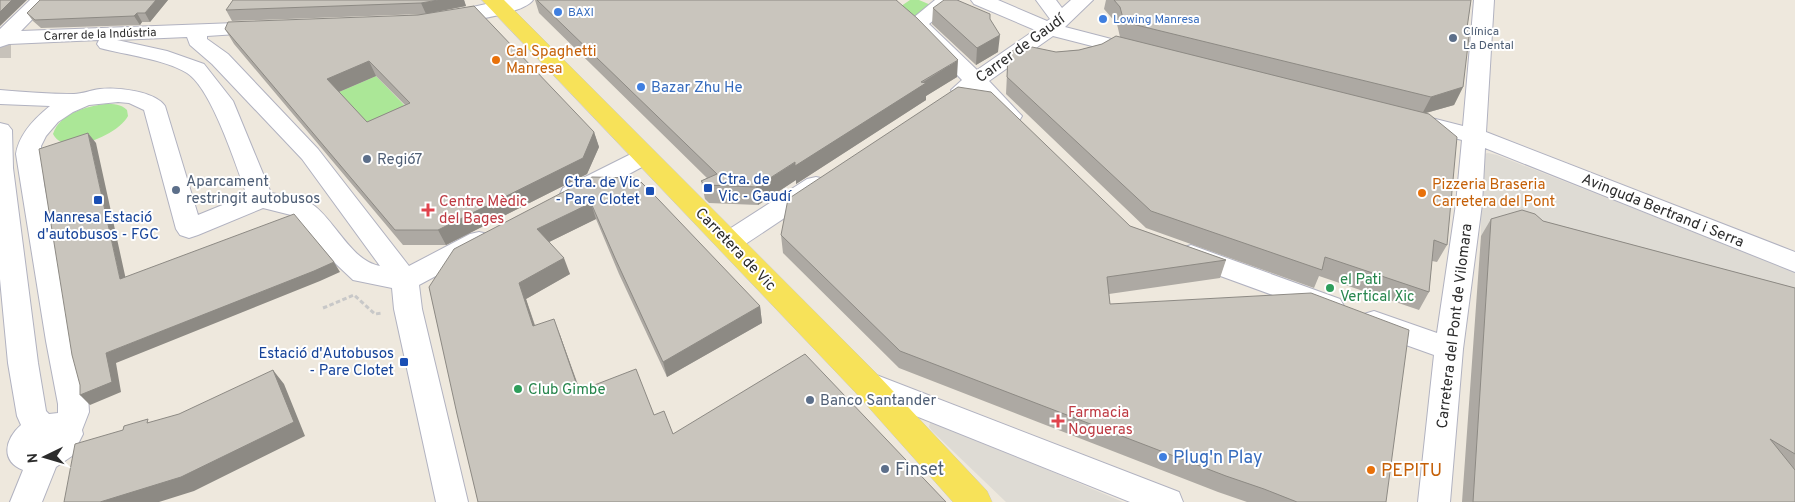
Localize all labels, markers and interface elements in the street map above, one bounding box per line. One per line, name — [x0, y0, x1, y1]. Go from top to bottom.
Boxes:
place label: BAXI — [568, 5, 594, 21]
marker: BAXI — [552, 6, 564, 18]
street label: Carrer de Gaudí — [973, 10, 1070, 88]
place label: Lowing Manresa — [1113, 12, 1200, 28]
marker: Lowing Manresa — [1097, 13, 1109, 25]
place label: Clínica La Dental — [1463, 24, 1514, 54]
street label: Carrer de la Indústria — [43, 25, 157, 45]
marker: Clínica La Dental — [1447, 32, 1459, 44]
place label: Cal Spaghetti Manresa — [506, 43, 597, 79]
marker: Cal Spaghetti Manresa — [490, 54, 502, 66]
place label: Bazar Zhu He — [651, 79, 743, 98]
marker: Bazar Zhu He — [635, 81, 647, 93]
place label: Regió7 — [377, 151, 423, 170]
marker: Regió7 — [361, 153, 373, 165]
street label: Avinguda Bertrand i Serra — [1579, 170, 1746, 253]
place label: Ctra. de Vic - Gaudí — [718, 171, 792, 207]
place label: Aparcament restringit autobusos — [186, 173, 320, 209]
place label: Ctra. de Vic - Pare Clotet — [555, 174, 640, 210]
place label: Pizzeria Braseria Carretera del Pont — [1432, 176, 1555, 212]
marker: Ctra. de Vic - Gaudí — [702, 182, 714, 194]
marker: Aparcament restringit autobusos — [170, 184, 182, 196]
marker: Ctra. de Vic - Pare Clotet — [644, 185, 656, 197]
marker: Pizzeria Braseria Carretera del Pont — [1416, 187, 1428, 199]
place label: Centre Mèdic del Bages — [439, 193, 527, 229]
marker: Manresa Estació d'autobusos - FGC — [92, 194, 104, 206]
marker: Centre Mèdic del Bages — [421, 203, 435, 217]
street label: Carretera de Vic — [691, 205, 779, 296]
place label: Manresa Estació d'autobusos - FGC — [37, 209, 159, 245]
street label: Carretera del Pont de Vilomara — [1433, 223, 1477, 430]
place label: el Pati Vertical Xic — [1340, 271, 1415, 307]
marker: el Pati Vertical Xic — [1324, 282, 1336, 294]
place label: Estació d'Autobusos - Pare Clotet — [258, 345, 394, 381]
marker: Estació d'Autobusos - Pare Clotet — [398, 356, 410, 368]
place label: Club Gimbe — [528, 381, 606, 400]
marker: Club Gimbe — [512, 383, 524, 395]
place label: Banco Santander — [820, 392, 936, 411]
marker: Banco Santander — [804, 394, 816, 406]
place label: Farmacia Nogueras — [1068, 404, 1133, 440]
marker: Farmacia Nogueras — [1052, 415, 1064, 427]
north arrow — [20, 432, 70, 482]
place label: Plug'n Play — [1173, 447, 1262, 470]
marker: Plug'n Play — [1157, 451, 1169, 463]
text: N — [25, 452, 42, 464]
place label: Finset — [895, 459, 944, 482]
place label: PEPITU — [1381, 460, 1442, 483]
marker: Finset — [879, 463, 891, 475]
marker: PEPITU — [1365, 464, 1377, 476]

